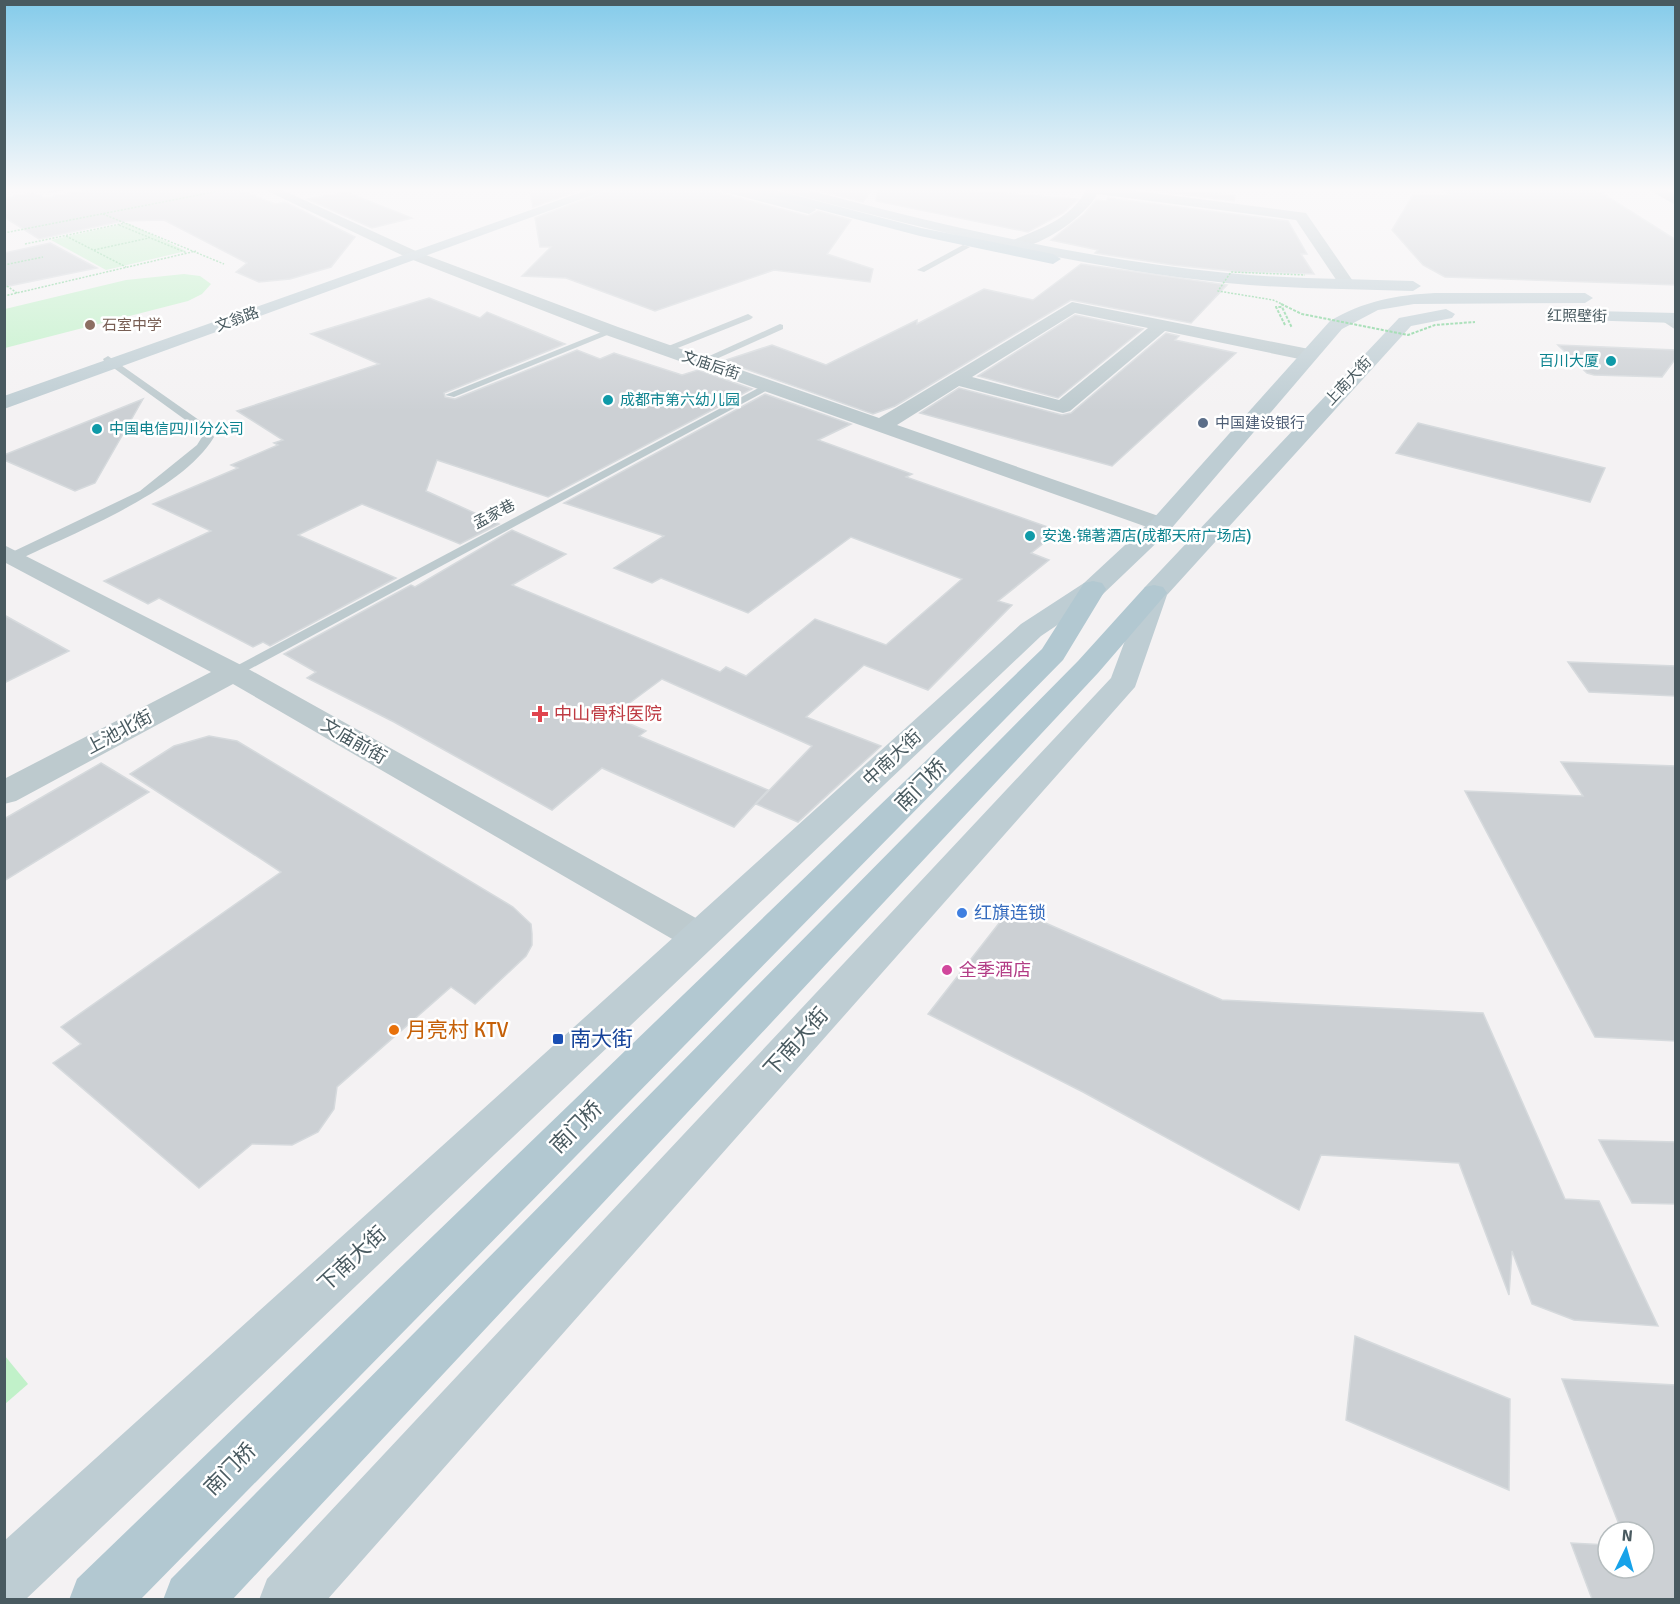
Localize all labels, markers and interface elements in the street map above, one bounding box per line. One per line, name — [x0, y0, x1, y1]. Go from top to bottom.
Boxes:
street label: 文翁路 — [213, 303, 261, 335]
street label: 红照壁街 — [1547, 306, 1607, 326]
place label: 石室中学 — [102, 316, 162, 334]
marker: 石室中学 — [83, 318, 97, 332]
street label: 文庙后街 — [680, 347, 742, 383]
place label: 百川大厦 — [1539, 352, 1599, 370]
street label: 上南大街 — [1321, 353, 1375, 409]
marker: 百川大厦 — [1604, 354, 1618, 368]
place label: 成都市第六幼儿园 — [620, 391, 740, 409]
marker: 成都市第六幼儿园 — [601, 393, 615, 407]
place label: 中国建设银行 — [1215, 414, 1305, 432]
marker: 中国建设银行 — [1196, 416, 1210, 430]
place label: 中国电信四川分公司 — [109, 420, 244, 438]
marker: 中国电信四川分公司 — [90, 422, 104, 436]
street label: 孟家巷 — [470, 495, 518, 533]
place label: 安逸·锦著酒店(成都天府广场店) — [1042, 527, 1252, 545]
marker: 安逸·锦著酒店(成都天府广场店) — [1023, 529, 1037, 543]
place label: 中山骨科医院 — [554, 703, 662, 725]
street label: 上池北街 — [82, 705, 156, 759]
marker: 中山骨科医院 — [531, 705, 549, 723]
street label: 文庙前街 — [317, 713, 391, 769]
street label: 中南大街 — [858, 725, 926, 791]
street label: 南门桥 — [890, 754, 952, 816]
place label: 红旗连锁 — [974, 902, 1046, 924]
marker: 红旗连锁 — [955, 906, 969, 920]
place label: 全季酒店 — [959, 959, 1031, 981]
marker: 全季酒店 — [940, 963, 954, 977]
street label: 下南大街 — [758, 1002, 834, 1082]
place label: 月亮村 KTV — [406, 1017, 509, 1043]
marker: 月亮村 KTV — [387, 1023, 401, 1037]
place label: 南大街 — [570, 1026, 633, 1052]
marker: 南大街 — [551, 1032, 565, 1046]
street label: 南门桥 — [545, 1096, 607, 1158]
street label: 下南大街 — [312, 1221, 392, 1297]
street label: 南门桥 — [199, 1438, 261, 1500]
north arrow — [1596, 1520, 1656, 1580]
text: N — [1621, 1526, 1634, 1547]

